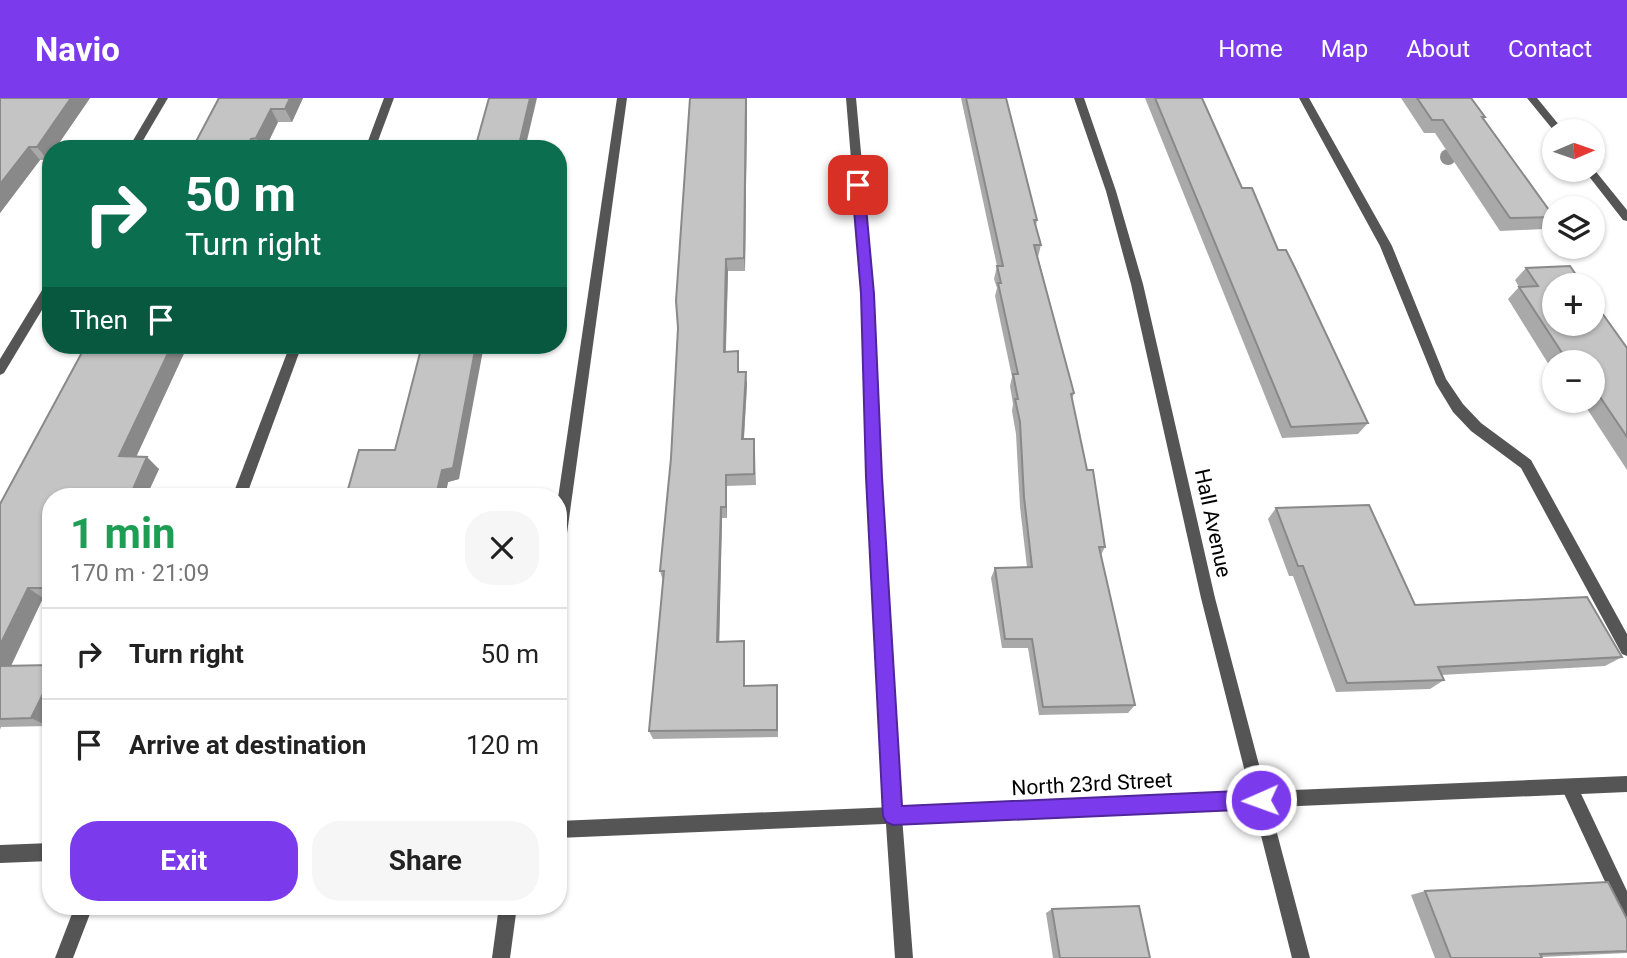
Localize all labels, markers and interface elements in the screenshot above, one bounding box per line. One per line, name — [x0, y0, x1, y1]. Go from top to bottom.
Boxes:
text: Navio — [35, 30, 120, 69]
text: Home — [1218, 35, 1283, 63]
text: Map — [1321, 35, 1368, 63]
text: About — [1406, 35, 1470, 63]
text: Contact — [1508, 35, 1592, 63]
north arrow — [1542, 119, 1605, 182]
map controls — [1542, 119, 1605, 413]
pin — [828, 155, 888, 215]
text: 50 m — [185, 166, 296, 223]
icon: arrive — [839, 166, 877, 204]
icon: right — [70, 168, 161, 259]
button: layers — [1542, 196, 1605, 259]
text: Turn right — [185, 225, 321, 263]
button: + — [1542, 273, 1605, 336]
icon: arrive — [142, 301, 180, 339]
text: Then — [70, 305, 128, 335]
button: − — [1542, 350, 1605, 413]
street label: Hall Avenue — [1190, 466, 1236, 580]
text: 1 min — [70, 509, 176, 558]
button: close — [465, 511, 539, 585]
text: 170 m · 21:09 — [70, 560, 209, 587]
icon: right — [70, 635, 108, 673]
text: Turn right — [129, 639, 244, 669]
text: 50 m — [481, 639, 539, 669]
icon: arrive — [70, 726, 108, 764]
text: Arrive at destination — [129, 730, 366, 760]
text: 120 m — [466, 730, 539, 760]
position arrow — [1224, 763, 1298, 837]
street label: North 23rd Street — [1011, 768, 1173, 800]
button: Exit — [70, 821, 298, 901]
button: Share — [312, 821, 539, 901]

